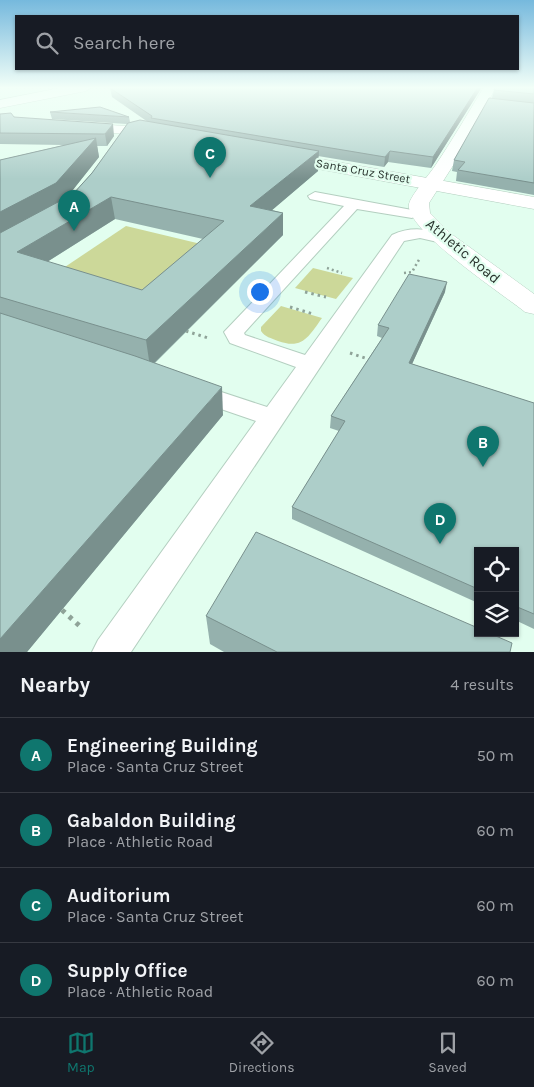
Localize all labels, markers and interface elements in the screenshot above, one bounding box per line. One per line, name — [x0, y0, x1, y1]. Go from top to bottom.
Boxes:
search box — [15, 15, 519, 70]
icon: search — [33, 29, 61, 57]
text: Search here — [73, 32, 175, 54]
pin: C — [194, 137, 226, 178]
street label: Santa Cruz Street — [315, 156, 412, 186]
pin: A — [58, 190, 90, 231]
street label: Athletic Road — [422, 215, 504, 287]
your location — [247, 279, 273, 305]
pin: B — [467, 426, 499, 467]
pin: D — [424, 503, 456, 544]
map controls — [474, 547, 519, 637]
button: locate — [474, 547, 519, 592]
button: layers — [474, 592, 519, 637]
text: Nearby — [20, 673, 90, 697]
text: 4 results — [450, 675, 514, 694]
text: Engineering Building — [67, 735, 258, 757]
text: A — [31, 746, 41, 765]
text: 50 m — [477, 746, 514, 765]
text: Place · Santa Cruz Street — [67, 757, 243, 776]
text: Gabaldon Building — [67, 810, 236, 832]
text: B — [31, 821, 41, 840]
text: 60 m — [477, 821, 514, 840]
text: Place · Athletic Road — [67, 832, 213, 851]
text: Auditorium — [67, 885, 171, 907]
text: C — [31, 896, 41, 915]
text: 60 m — [477, 896, 514, 915]
text: Place · Santa Cruz Street — [67, 907, 243, 926]
text: Supply Office — [67, 960, 188, 982]
text: D — [31, 971, 41, 990]
text: 60 m — [477, 971, 514, 990]
text: Place · Athletic Road — [67, 982, 213, 1001]
tab: Map — [67, 1029, 95, 1076]
tab: Directions — [229, 1029, 295, 1076]
tab: Saved — [428, 1029, 467, 1076]

